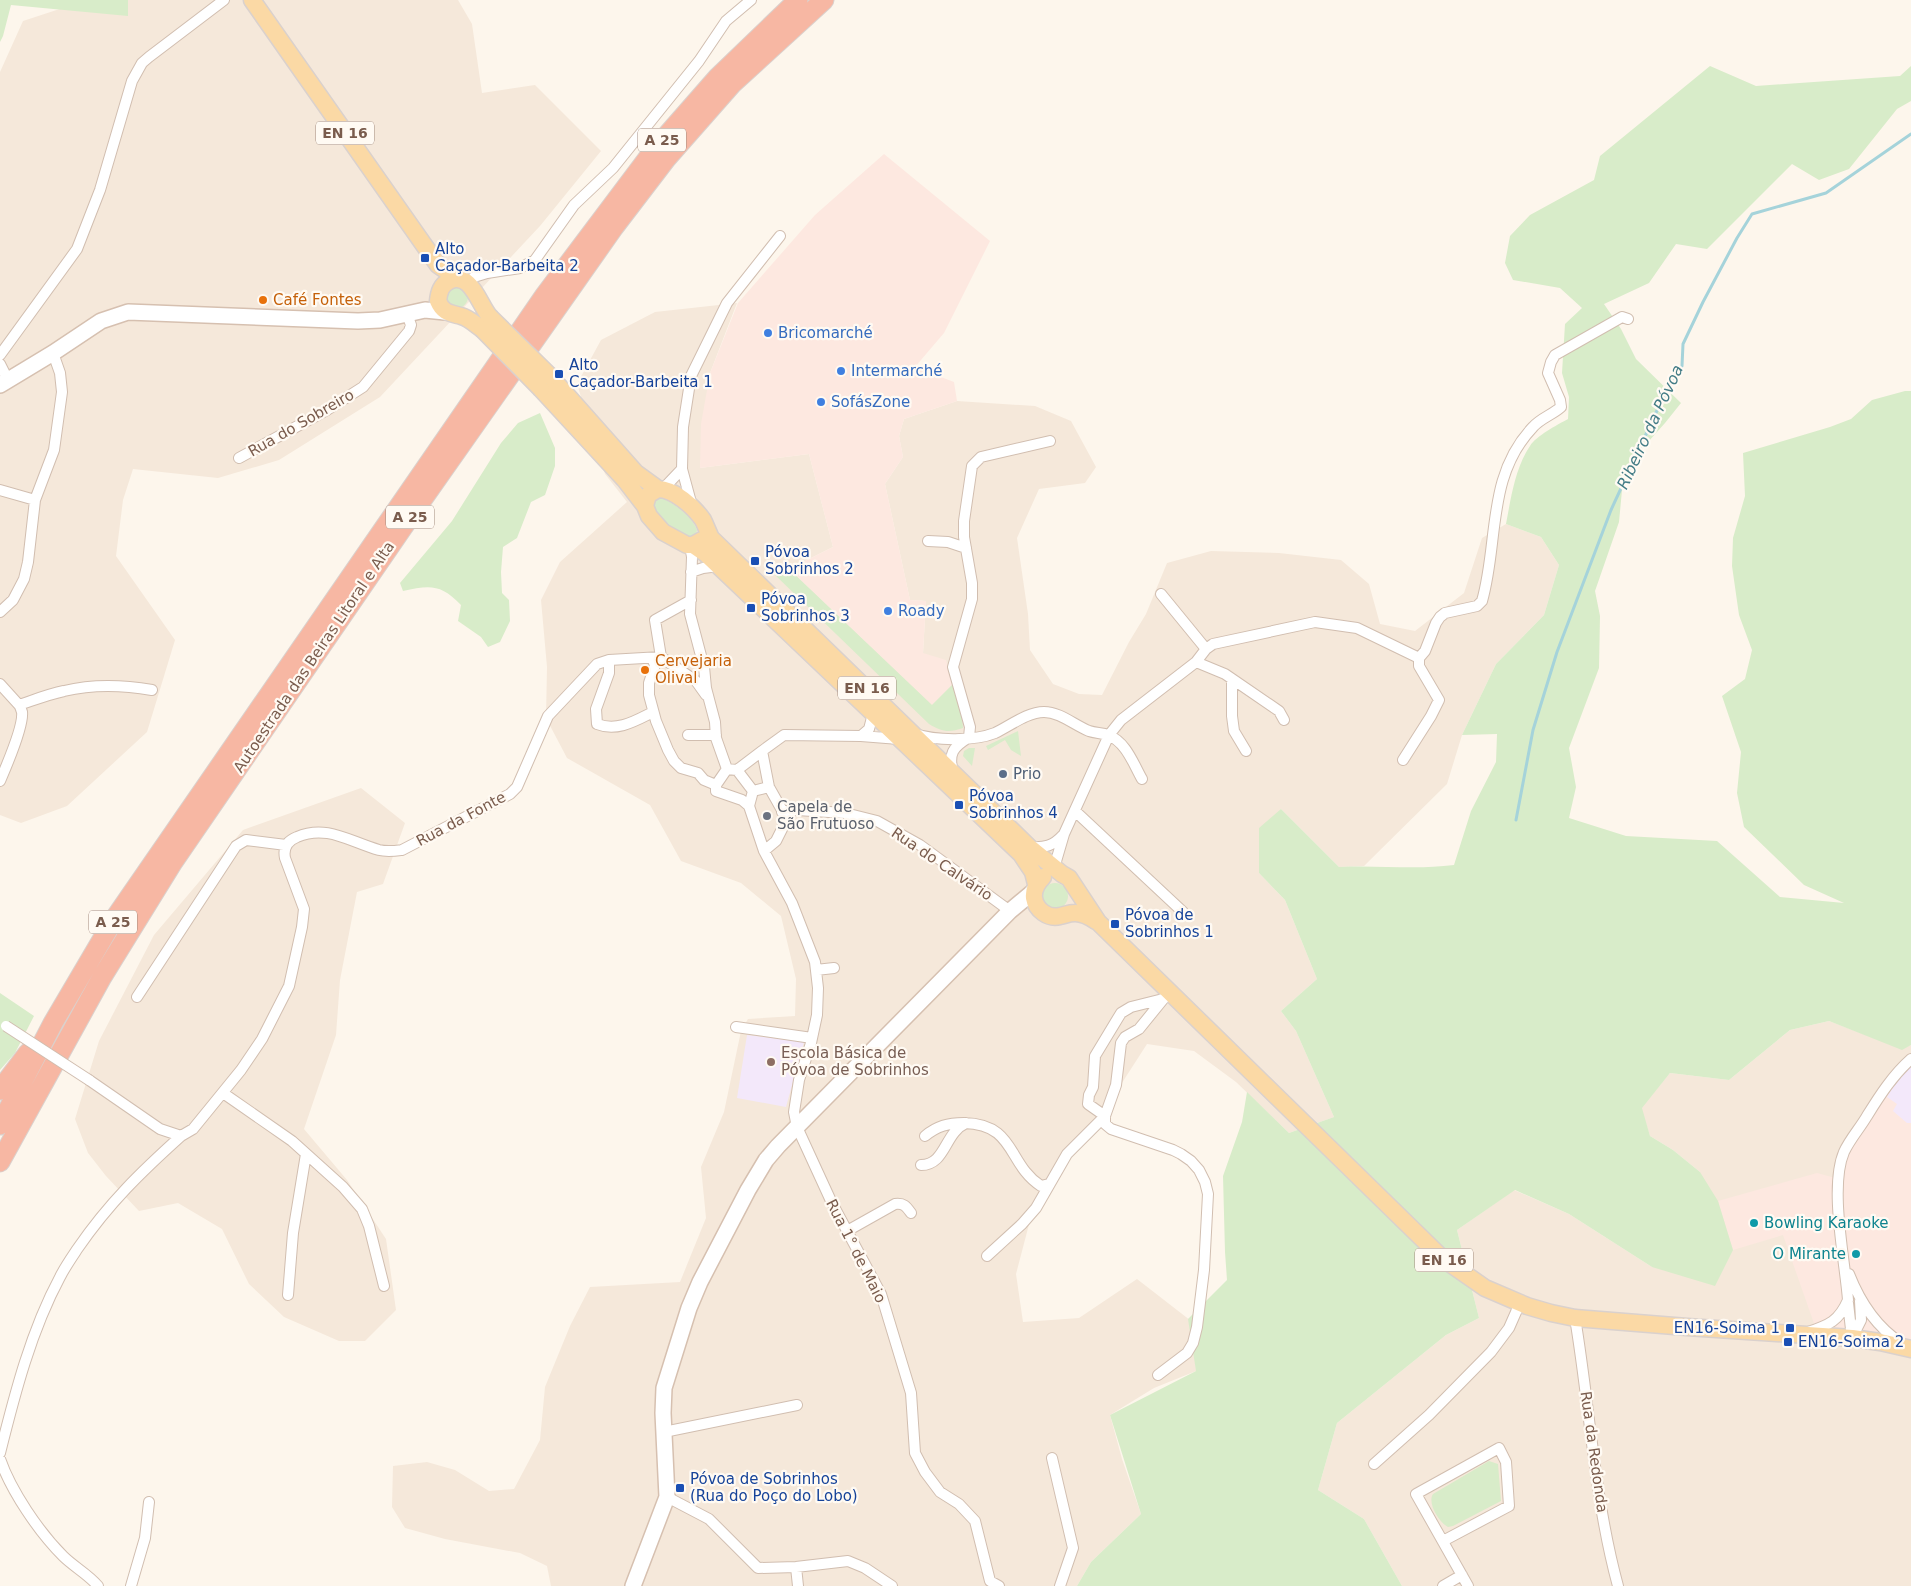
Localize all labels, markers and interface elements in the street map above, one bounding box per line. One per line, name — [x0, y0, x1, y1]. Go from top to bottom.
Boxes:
road number: EN 16 — [316, 122, 374, 144]
road number: A 25 — [638, 128, 686, 152]
place label: Alto Caçador-Barbeita 2 — [435, 240, 579, 275]
marker: Alto Caçador-Barbeita 2 — [419, 252, 431, 264]
place label: Café Fontes — [273, 291, 362, 309]
marker: Café Fontes — [257, 294, 269, 306]
place label: Bricomarché — [778, 324, 873, 342]
marker: Bricomarché — [762, 327, 774, 339]
place label: Alto Caçador-Barbeita 1 — [569, 356, 713, 391]
place label: Intermarché — [851, 362, 943, 380]
water label: Ribeiro da Póvoa — [1613, 362, 1687, 492]
marker: Intermarché — [835, 365, 847, 377]
marker: Alto Caçador-Barbeita 1 — [553, 368, 565, 380]
street label: Rua do Sobreiro — [245, 385, 357, 461]
place label: SofásZone — [831, 393, 910, 411]
marker: SofásZone — [815, 396, 827, 408]
road number: A 25 — [386, 506, 434, 528]
street label: Autoestrada das Beiras Litoral e Alta — [230, 538, 398, 776]
place label: Póvoa Sobrinhos 2 — [765, 543, 854, 578]
marker: Póvoa Sobrinhos 2 — [749, 555, 761, 567]
place label: Póvoa Sobrinhos 3 — [761, 590, 850, 625]
marker: Póvoa Sobrinhos 3 — [745, 602, 757, 614]
place label: Roady — [898, 602, 945, 620]
marker: Roady — [882, 605, 894, 617]
place label: Cervejaria Olival — [655, 652, 732, 687]
marker: Cervejaria Olival — [639, 664, 651, 676]
road number: EN 16 — [838, 676, 896, 700]
place label: Prio — [1013, 765, 1041, 783]
marker: Prio — [997, 768, 1009, 780]
place label: Póvoa Sobrinhos 4 — [969, 787, 1058, 822]
street label: Rua da Fonte — [413, 788, 509, 850]
place label: Capela de São Frutuoso — [777, 798, 874, 833]
marker: Póvoa Sobrinhos 4 — [953, 799, 965, 811]
marker: Capela de São Frutuoso — [761, 810, 773, 822]
street label: Rua do Calvário — [888, 824, 996, 904]
place label: Póvoa de Sobrinhos 1 — [1125, 906, 1214, 941]
road number: A 25 — [89, 910, 137, 934]
marker: Póvoa de Sobrinhos 1 — [1109, 918, 1121, 930]
place label: Escola Básica de Póvoa de Sobrinhos — [781, 1044, 929, 1079]
marker: Escola Básica de Póvoa de Sobrinhos — [765, 1056, 777, 1068]
street label: Rua 1° de Maio — [822, 1196, 890, 1306]
place label: Bowling Karaoke — [1764, 1214, 1889, 1232]
marker: Bowling Karaoke — [1748, 1217, 1760, 1229]
place label: O Mirante — [1772, 1245, 1846, 1263]
road number: EN 16 — [1415, 1248, 1473, 1272]
marker: O Mirante — [1850, 1248, 1862, 1260]
place label: EN16-Soima 1 — [1674, 1319, 1780, 1337]
marker: EN16-Soima 1 — [1784, 1322, 1796, 1334]
place label: EN16-Soima 2 — [1798, 1333, 1904, 1351]
marker: EN16-Soima 2 — [1782, 1336, 1794, 1348]
street label: Rua da Redonda — [1577, 1390, 1611, 1514]
place label: Póvoa de Sobrinhos (Rua do Poço do Lobo) — [690, 1470, 858, 1505]
marker: Póvoa de Sobrinhos (Rua do Poço do Lobo) — [674, 1482, 686, 1494]

